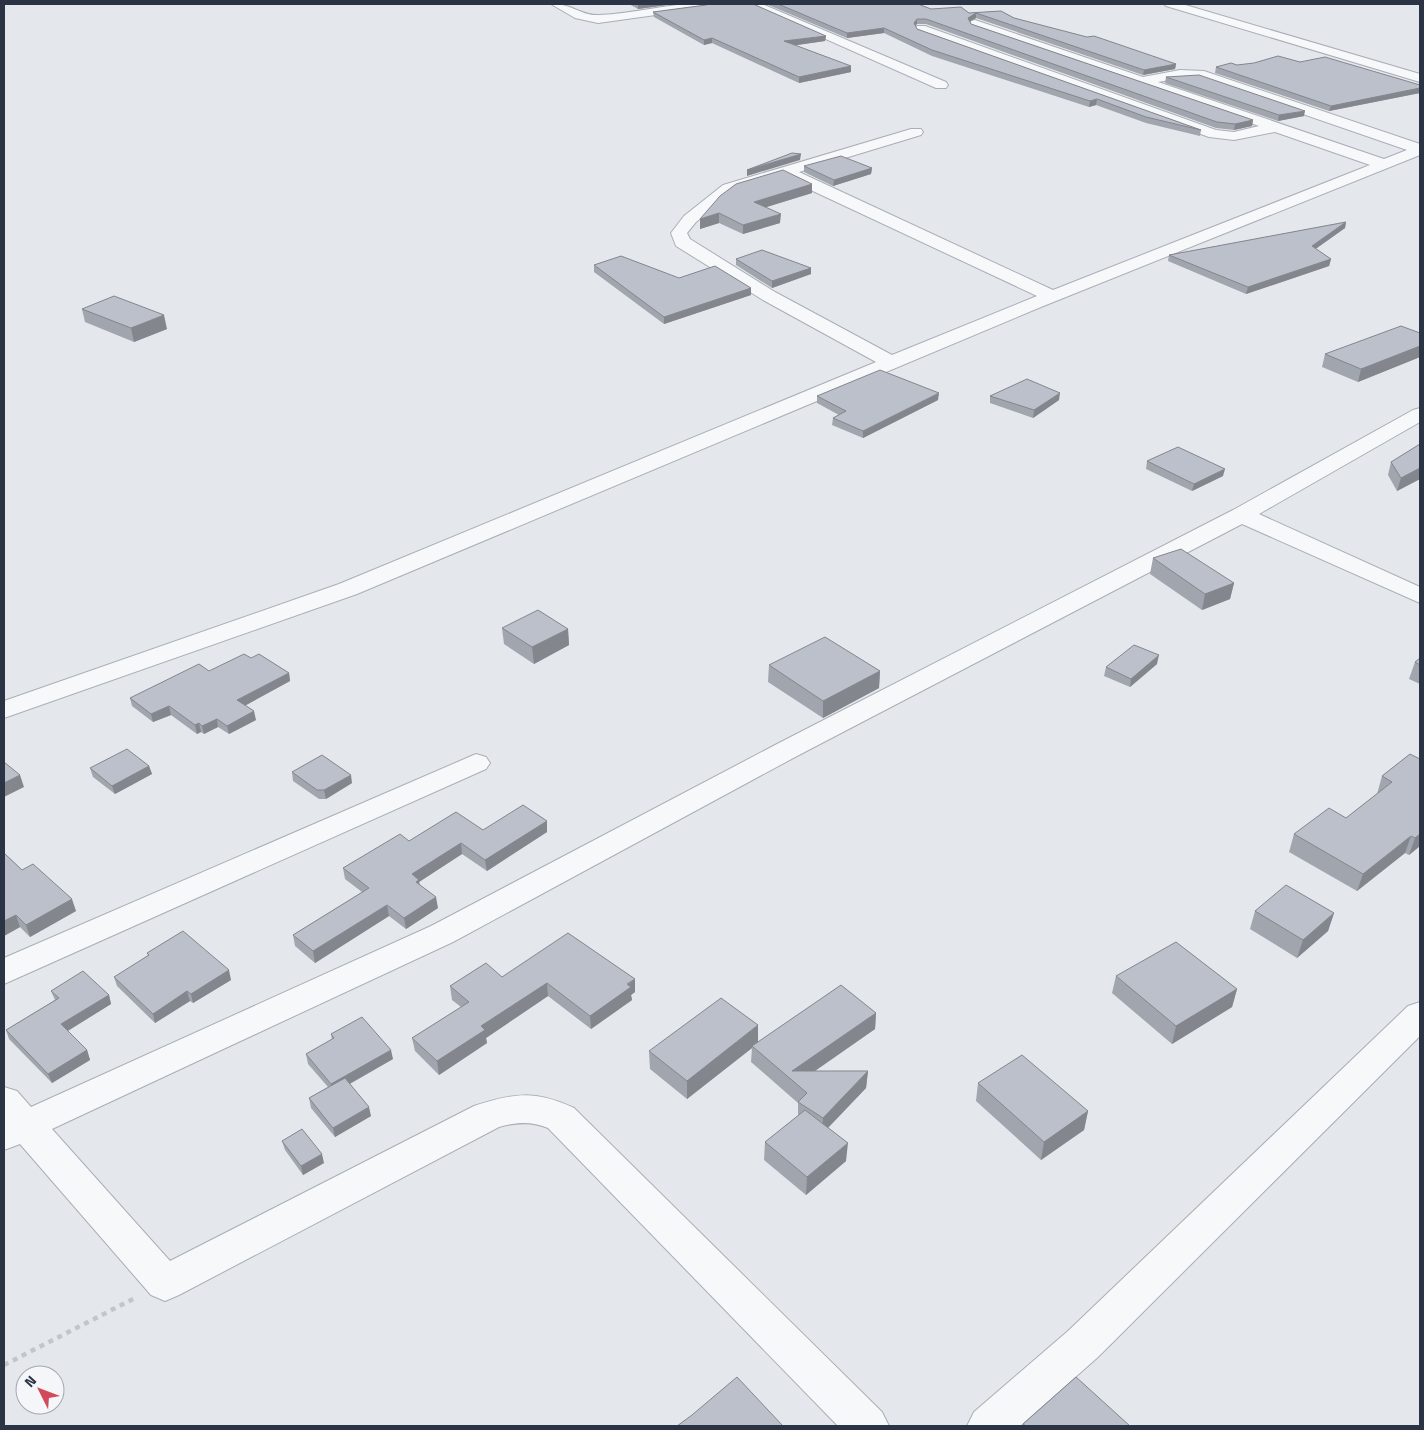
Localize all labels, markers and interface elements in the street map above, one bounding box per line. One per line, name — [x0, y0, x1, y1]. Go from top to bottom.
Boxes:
north arrow — [15, 1365, 65, 1415]
text: N — [19, 1370, 41, 1392]

